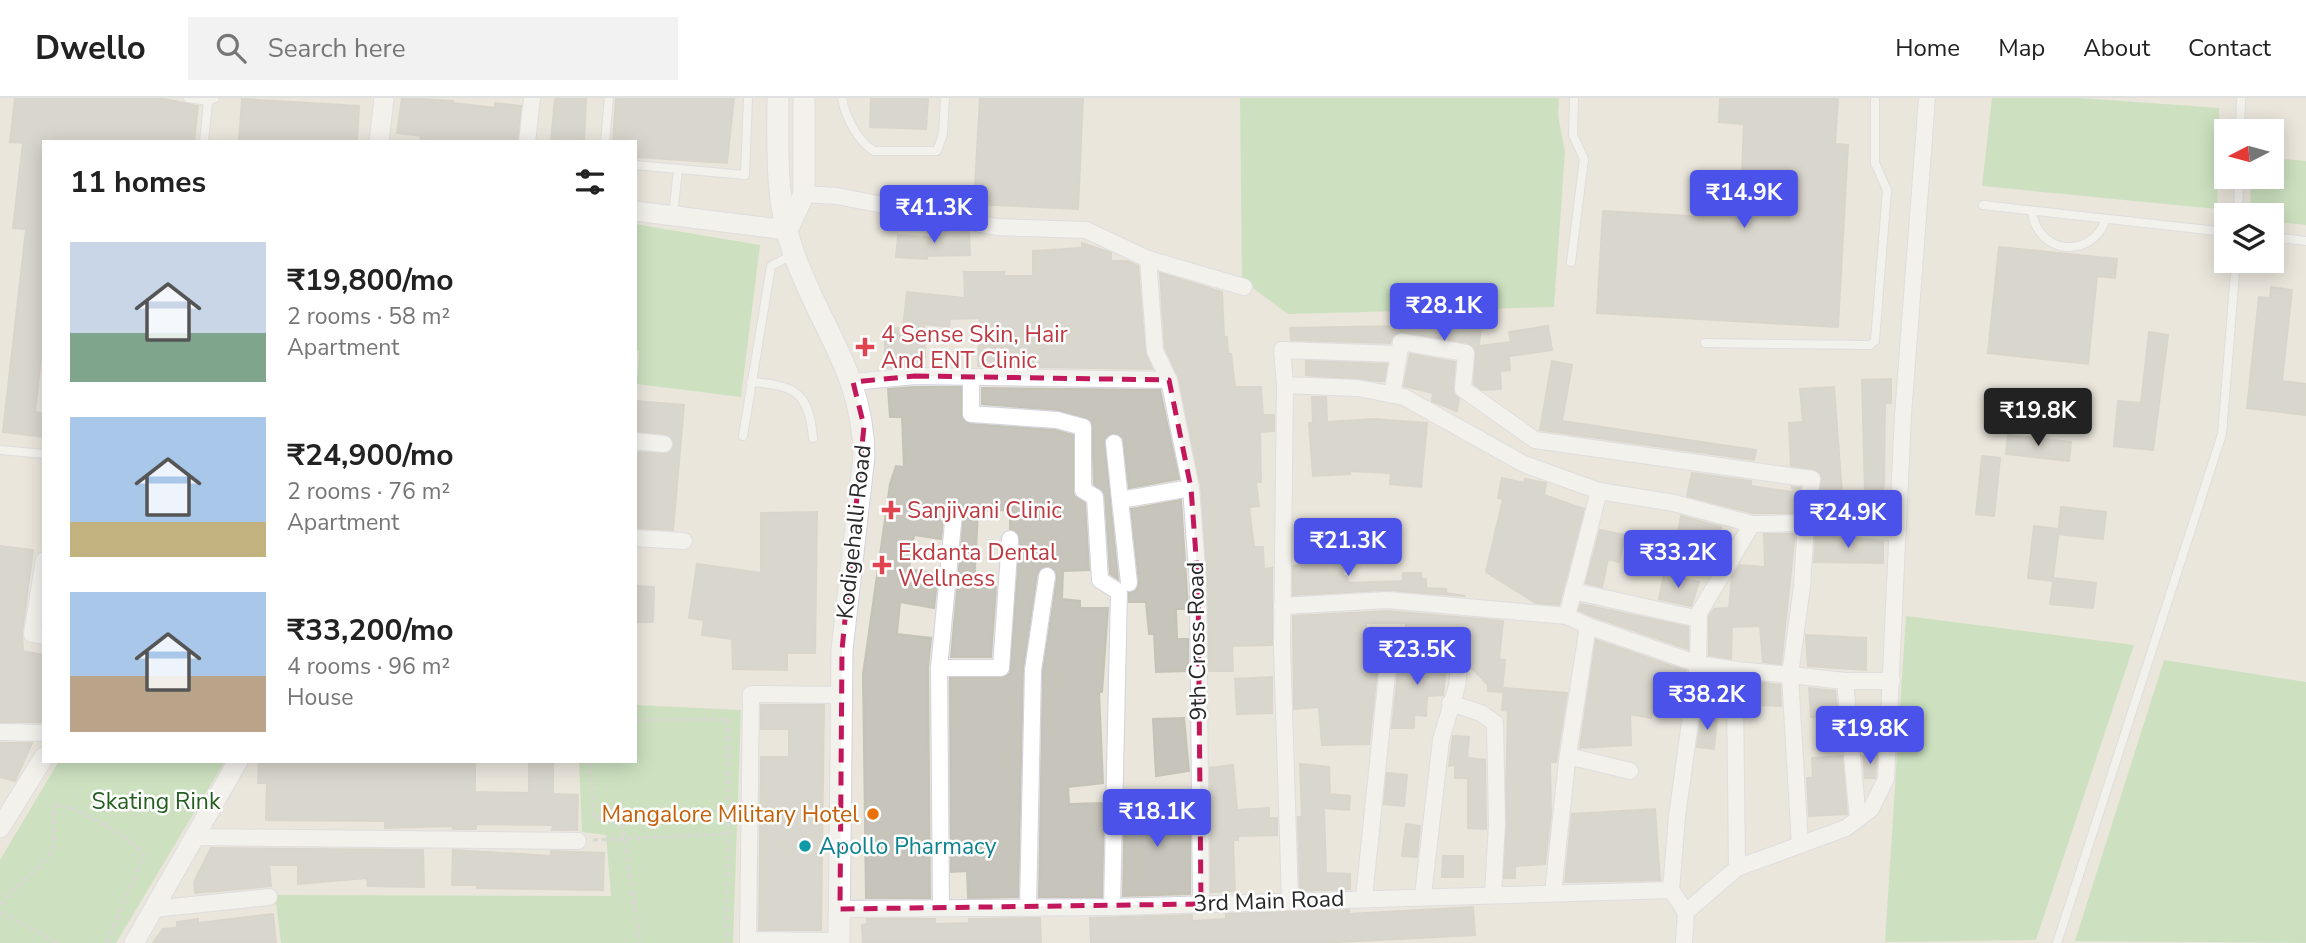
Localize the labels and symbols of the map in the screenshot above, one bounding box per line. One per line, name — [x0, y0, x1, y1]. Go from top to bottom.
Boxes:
north arrow — [2214, 119, 2284, 189]
pin: ₹14.9K — [1687, 170, 1801, 230]
pin: ₹41.3K — [877, 186, 991, 245]
pin: ₹28.1K — [1387, 284, 1501, 343]
place label: 4 Sense Skin, Hair And ENT Clinic — [881, 319, 1069, 376]
marker: 4 Sense Skin, Hair And ENT Clinic — [855, 337, 875, 357]
pin: ₹19.8K — [1981, 388, 2095, 448]
street label: Kodigehalli Road — [829, 443, 879, 621]
pin: ₹24.9K — [1791, 490, 1905, 550]
place label: Sanjivani Clinic — [907, 495, 1062, 526]
marker: Sanjivani Clinic — [881, 500, 901, 520]
pin: ₹21.3K — [1291, 518, 1405, 578]
pin: ₹33.2K — [1621, 531, 1735, 590]
place label: Ekdanta Dental Wellness — [898, 537, 1057, 594]
marker: Ekdanta Dental Wellness — [872, 555, 892, 575]
street label: 9th Cross Road — [1180, 561, 1214, 721]
pin: ₹23.5K — [1360, 628, 1474, 687]
pin: ₹38.2K — [1650, 672, 1764, 732]
pin: ₹19.8K — [1813, 706, 1927, 766]
park label: Skating Rink — [92, 786, 221, 817]
pin: ₹18.1K — [1100, 790, 1214, 849]
place label: Mangalore Military Hotel — [602, 799, 859, 830]
marker: Mangalore Military Hotel — [865, 806, 881, 822]
place label: Apollo Pharmacy — [819, 831, 997, 862]
marker: Apollo Pharmacy — [797, 838, 813, 854]
street label: 3rd Main Road — [1193, 883, 1345, 919]

